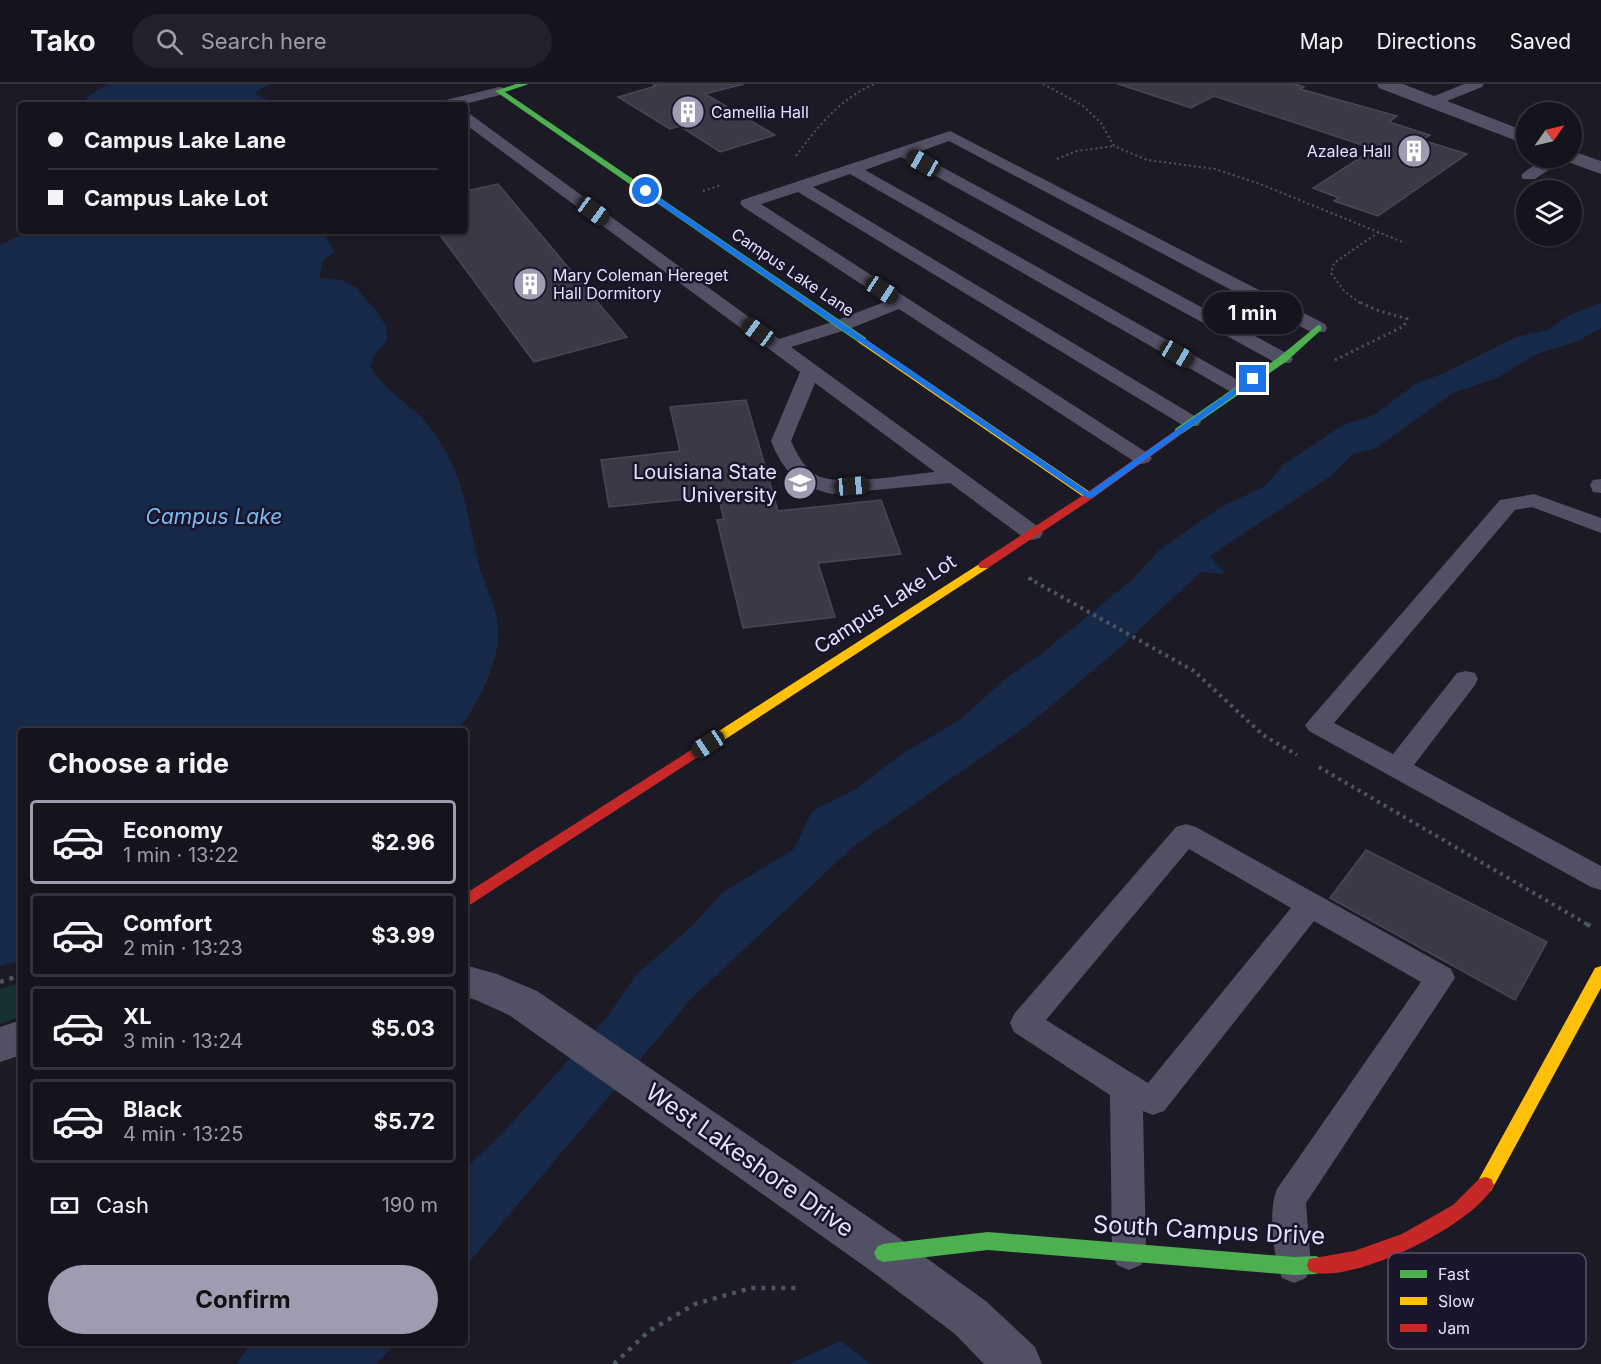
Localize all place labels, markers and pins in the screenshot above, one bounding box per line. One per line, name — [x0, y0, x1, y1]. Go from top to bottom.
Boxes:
building icon: Camellia Hall — [670, 94, 706, 130]
place label: Camellia Hall — [711, 102, 809, 122]
building icon: Azalea Hall — [1396, 133, 1432, 169]
place label: Azalea Hall — [1307, 141, 1391, 161]
place label: Mary Coleman Hereget Hall Dormitory — [553, 265, 728, 303]
building icon: Mary Coleman Hereget Hall Dormitory — [512, 266, 548, 302]
place label: Louisiana State University — [633, 460, 777, 507]
school or university icon: Louisiana State University — [782, 465, 818, 501]

